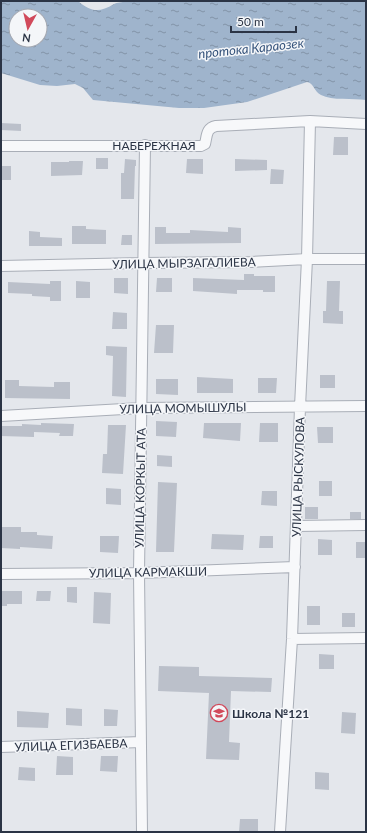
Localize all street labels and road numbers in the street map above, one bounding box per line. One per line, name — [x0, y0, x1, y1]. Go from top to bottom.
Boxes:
street label: НАБЕРЕЖНАЯ — [112, 138, 196, 153]
street label: УЛИЦА МЫРЗАГАЛИЕВА — [112, 254, 257, 272]
street label: УЛИЦА МОМЫШУЛЫ — [119, 399, 247, 417]
street label: УЛИЦА РЫСКУЛОВА — [288, 416, 308, 537]
street label: УЛИЦА КОРКЫТ АТА — [131, 427, 149, 548]
street label: УЛИЦА КАРМАКШИ — [89, 563, 207, 581]
street label: УЛИЦА ЕГИЗБАЕВА — [14, 736, 129, 754]

